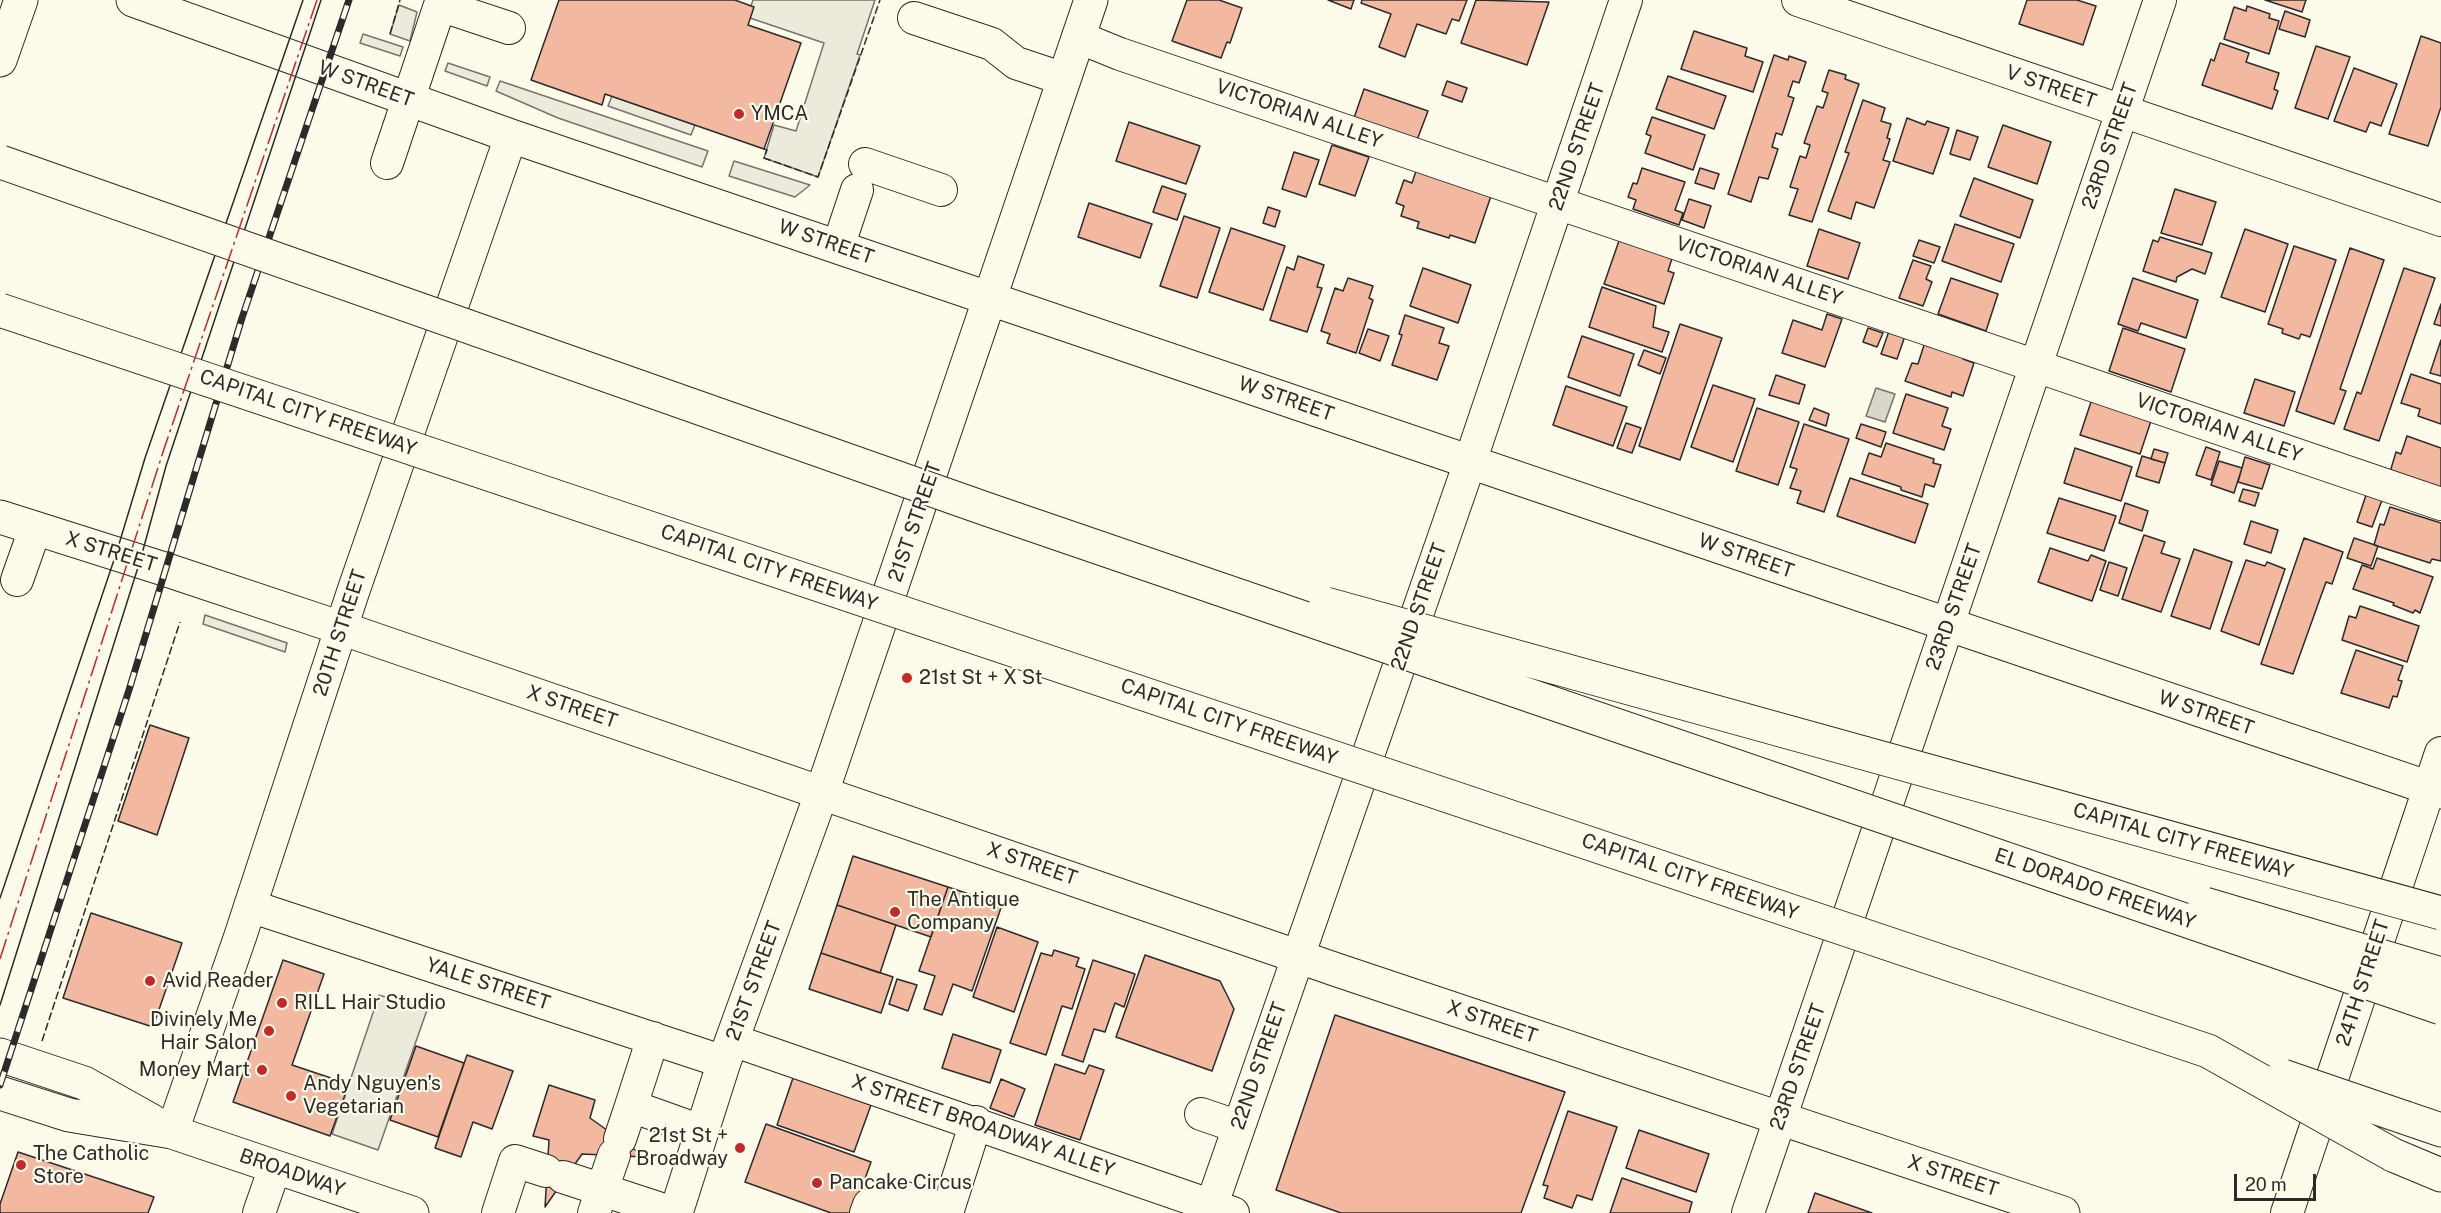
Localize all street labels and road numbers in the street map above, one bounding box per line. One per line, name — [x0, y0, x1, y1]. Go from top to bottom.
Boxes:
street label: W STREET — [315, 56, 417, 112]
street label: V STREET — [2003, 60, 2099, 114]
street label: VICTORIAN ALLEY — [1213, 74, 1385, 154]
street label: 23RD STREET — [2077, 79, 2143, 213]
street label: 22ND STREET — [1544, 80, 1610, 214]
street label: W STREET — [775, 214, 877, 270]
street label: VICTORIAN ALLEY — [1673, 231, 1845, 311]
street label: CAPITAL CITY FREEWAY — [196, 365, 420, 461]
street label: W STREET — [1235, 371, 1337, 427]
street label: VICTORIAN ALLEY — [2133, 388, 2305, 468]
street label: 21ST STREET — [883, 459, 947, 585]
street label: CAPITAL CITY FREEWAY — [657, 520, 881, 616]
street label: X STREET — [62, 527, 160, 577]
street label: W STREET — [1695, 528, 1797, 584]
street label: 22ND STREET — [1386, 540, 1452, 674]
street label: 23RD STREET — [1921, 540, 1987, 674]
street label: 20TH STREET — [308, 567, 372, 699]
street label: CAPITAL CITY FREEWAY — [1117, 674, 1341, 770]
street label: X STREET — [524, 680, 620, 734]
street label: W STREET — [2155, 685, 2257, 741]
street label: CAPITAL CITY FREEWAY — [2070, 798, 2296, 884]
street label: CAPITAL CITY FREEWAY — [1578, 829, 1802, 925]
street label: X STREET — [984, 837, 1080, 891]
street label: EL DORADO FREEWAY — [1991, 843, 2199, 935]
street label: 24TH STREET — [2331, 917, 2395, 1049]
street label: 21ST STREET — [721, 918, 787, 1044]
street label: YALE STREET — [423, 953, 553, 1015]
street label: X STREET — [1444, 995, 1540, 1049]
street label: 22ND STREET — [1226, 999, 1292, 1133]
street label: 23RD STREET — [1765, 1000, 1831, 1134]
street label: X STREET BROADWAY ALLEY — [848, 1070, 1118, 1182]
street label: BROADWAY — [236, 1144, 348, 1202]
street label: X STREET — [1904, 1150, 2002, 1202]

